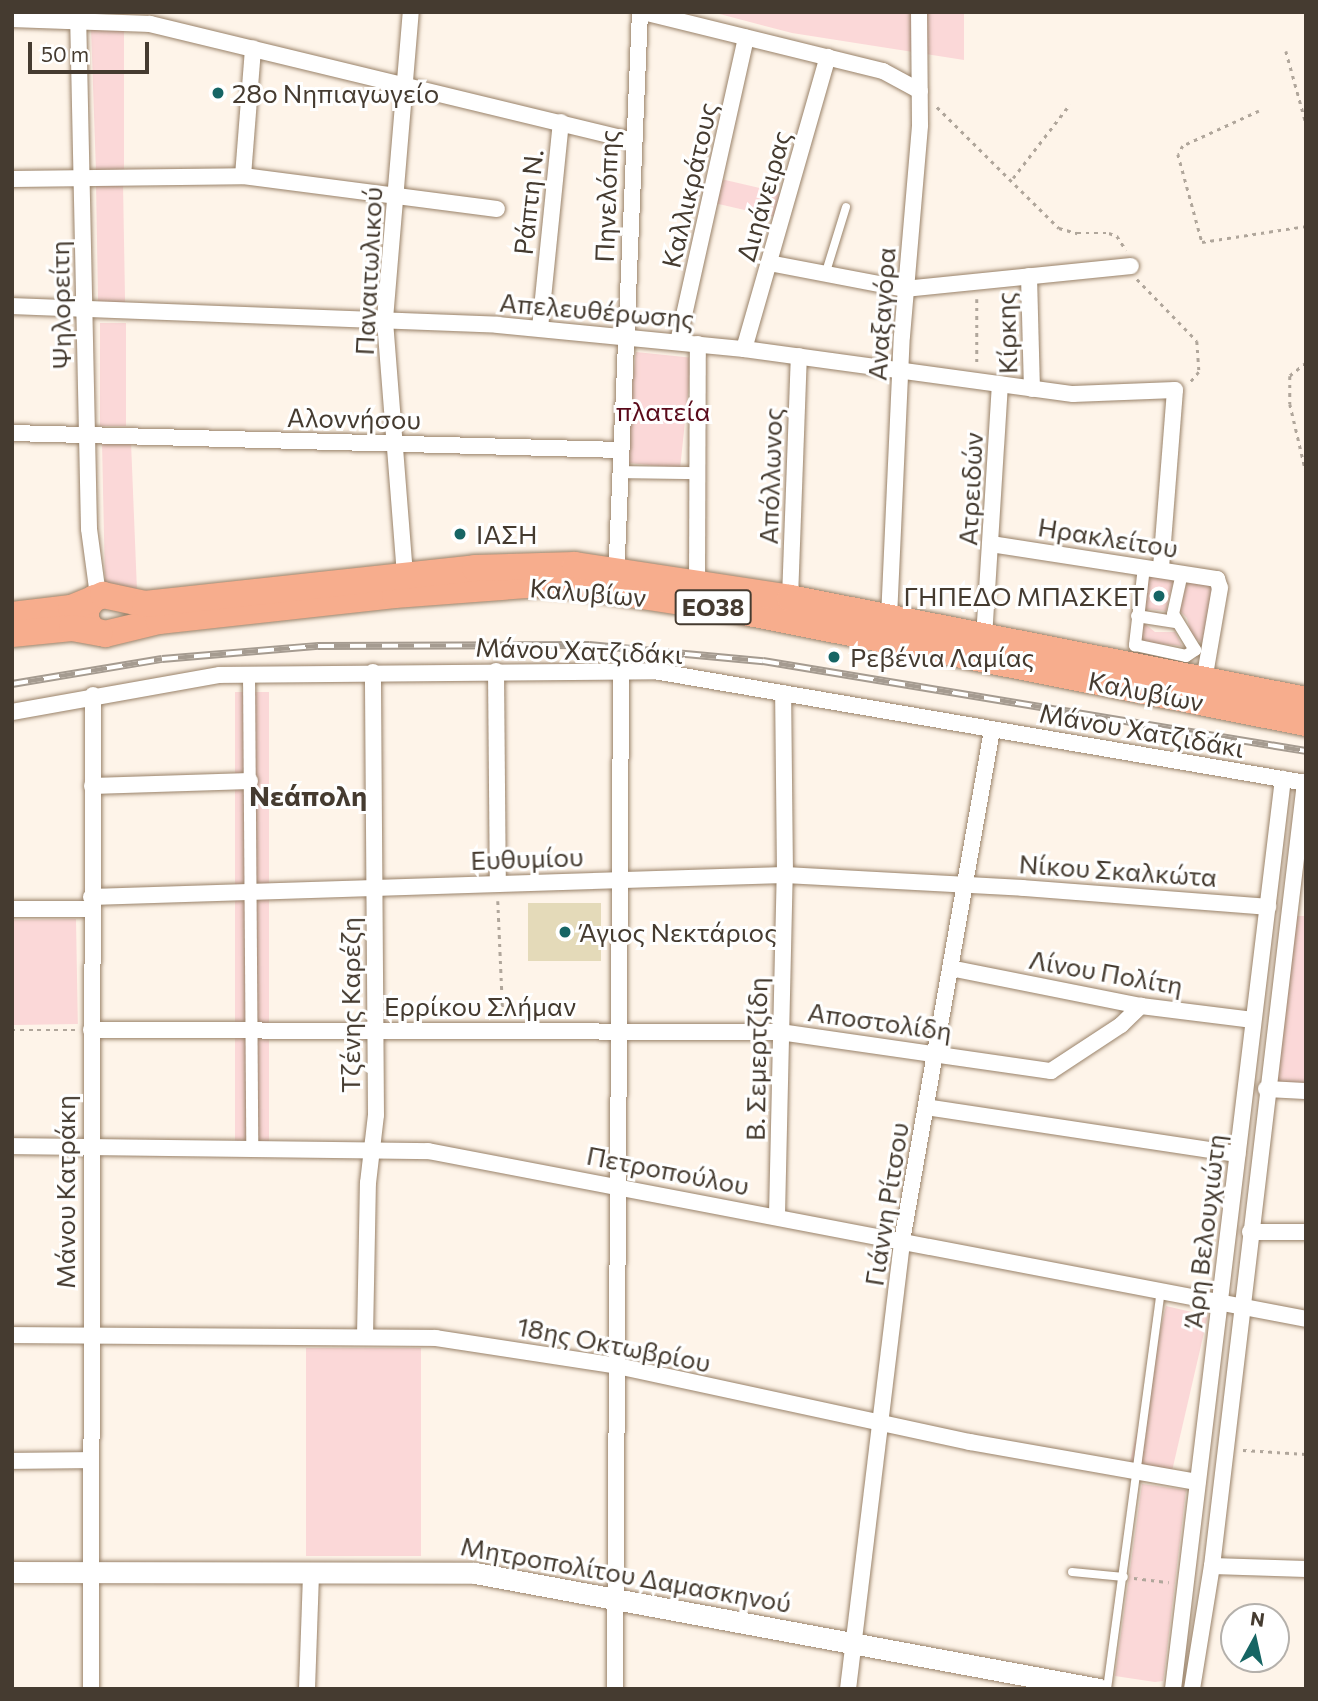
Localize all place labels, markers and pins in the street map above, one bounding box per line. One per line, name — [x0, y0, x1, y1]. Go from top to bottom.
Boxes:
place label: 28ο Νηπιαγωγείο — [232, 77, 439, 109]
marker: 28ο Νηπιαγωγείο — [210, 85, 226, 101]
place label: ΙΑΣΗ — [476, 518, 537, 550]
marker: ΙΑΣΗ — [450, 524, 470, 544]
place label: ΓΗΠΕΔΟ ΜΠΑΣΚΕΤ — [903, 580, 1145, 612]
marker: ΓΗΠΕΔΟ ΜΠΑΣΚΕΤ — [1151, 588, 1167, 604]
place label: Ρεβένια Λαμίας — [850, 641, 1034, 673]
marker: Ρεβένια Λαμίας — [824, 647, 844, 667]
place label: Άγιος Νεκτάριος — [579, 916, 777, 948]
marker: Άγιος Νεκτάριος — [557, 924, 573, 940]

